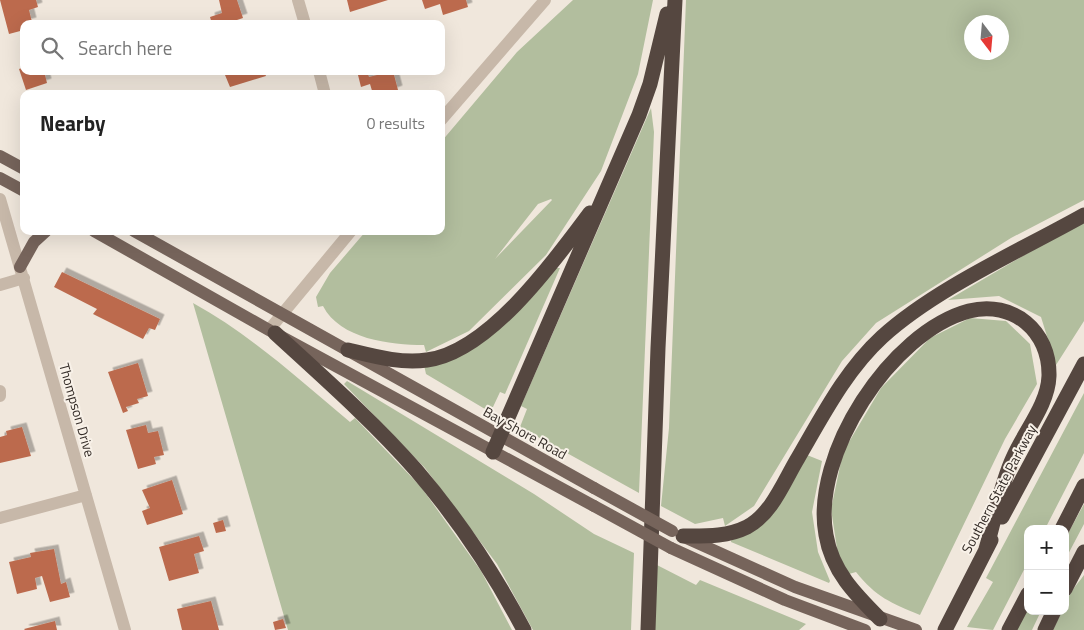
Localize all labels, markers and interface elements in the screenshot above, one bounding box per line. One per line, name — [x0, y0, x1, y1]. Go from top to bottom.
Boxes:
north arrow — [964, 15, 1009, 60]
search box — [20, 20, 445, 75]
text: Search here — [78, 33, 172, 62]
icon: search — [38, 34, 66, 62]
text: Nearby — [40, 107, 105, 139]
text: 0 results — [366, 111, 425, 135]
street label: Thompson Drive — [54, 361, 101, 459]
street label: Bay Shore Road — [479, 401, 571, 464]
street label: Southern State Parkway — [956, 421, 1041, 557]
map controls — [1024, 525, 1069, 615]
button: + — [1024, 525, 1069, 570]
button: − — [1024, 570, 1069, 615]

